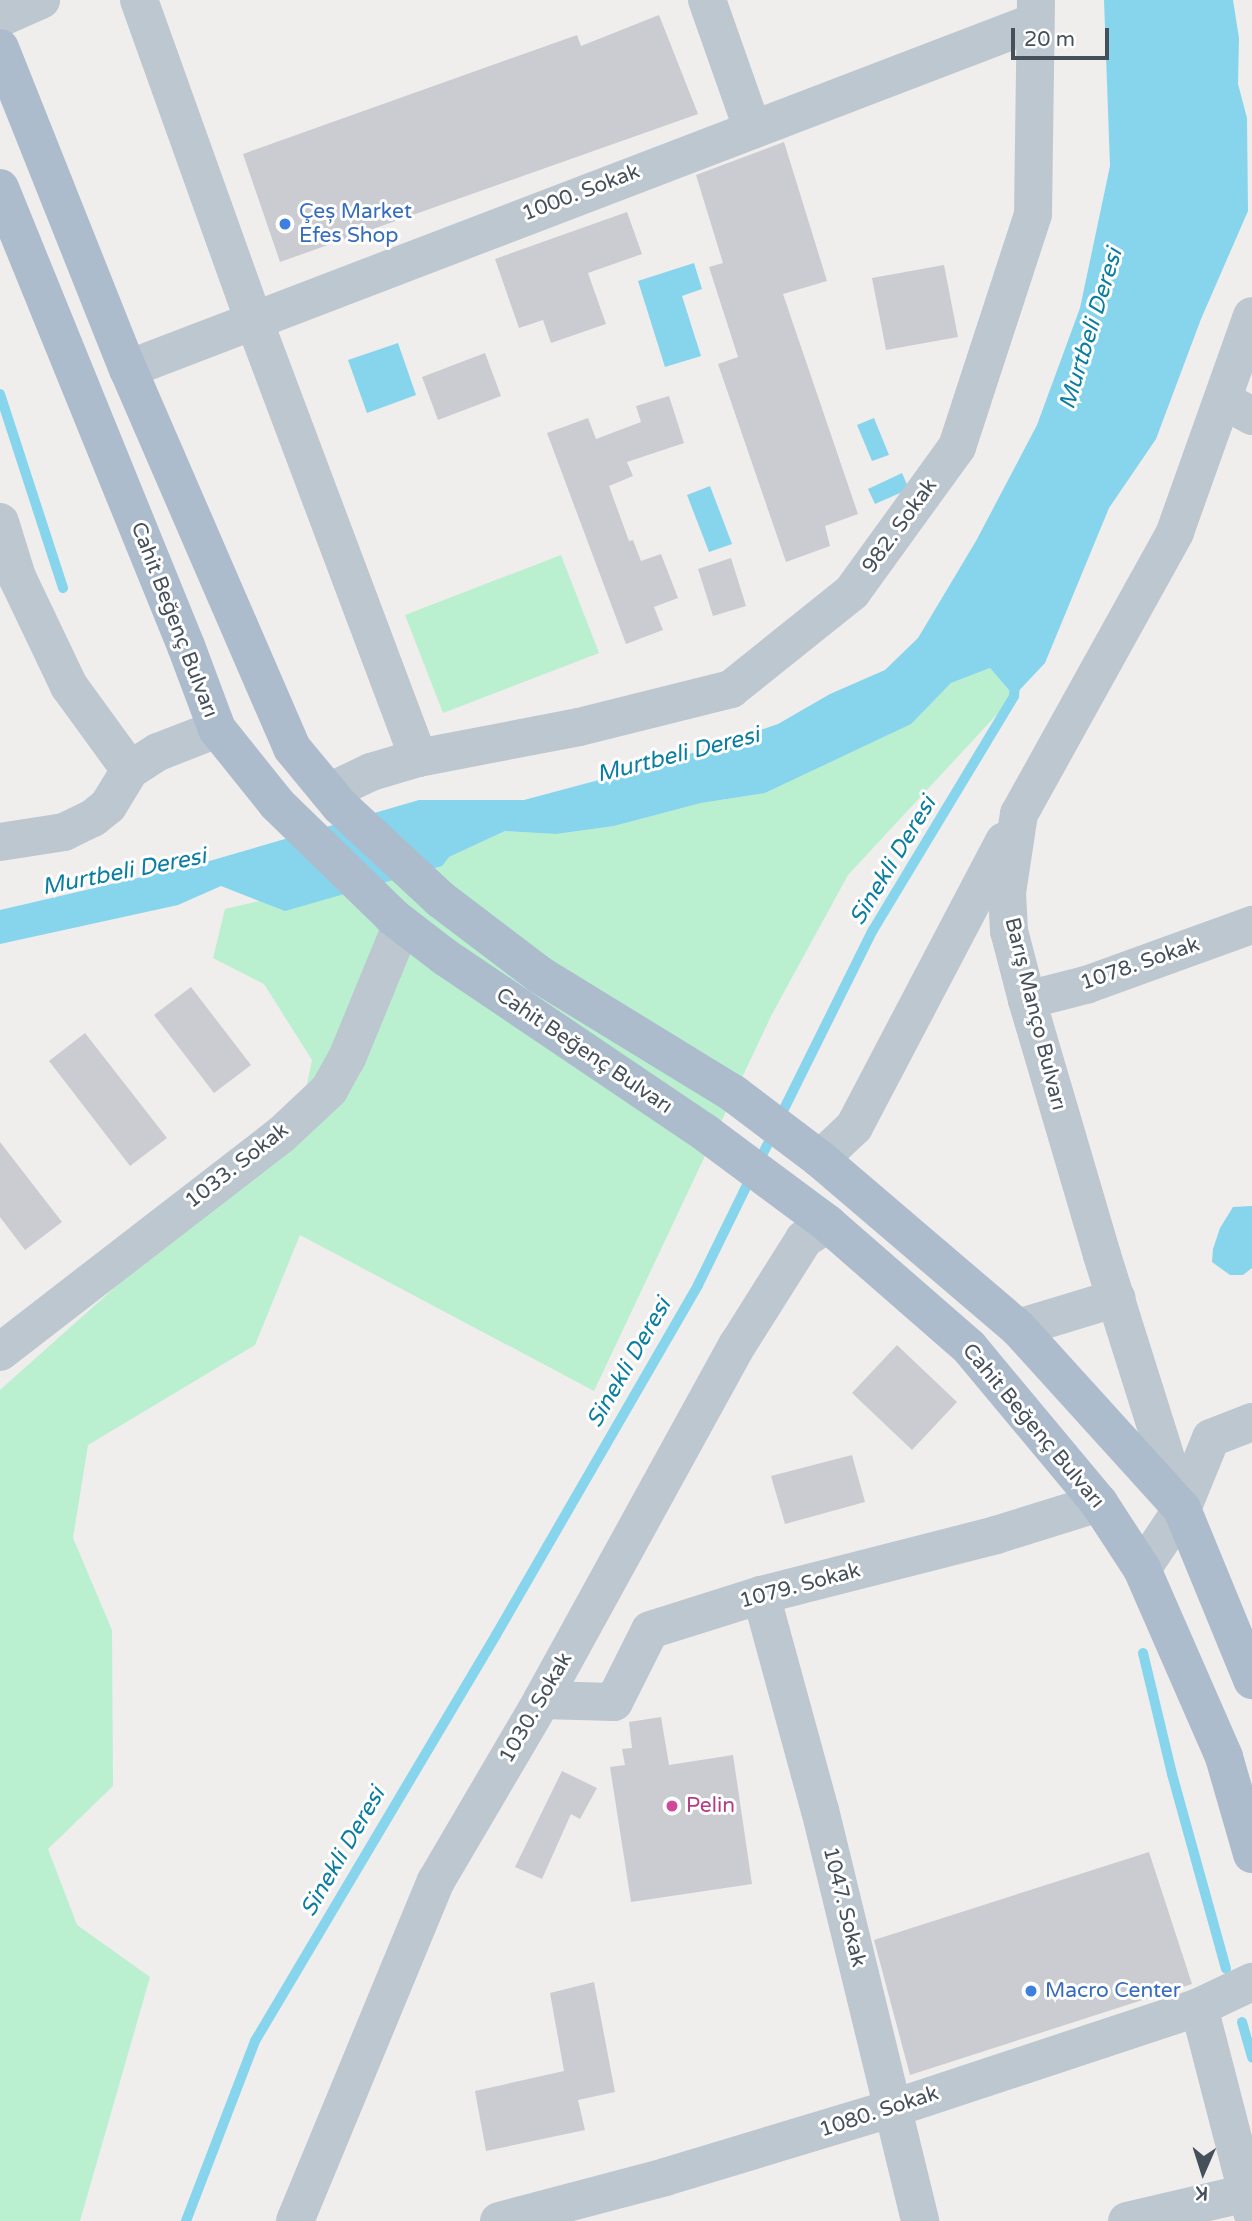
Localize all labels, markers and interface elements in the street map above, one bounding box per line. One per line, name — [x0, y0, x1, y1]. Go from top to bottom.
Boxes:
scale bar — [1014, 14, 1112, 58]
text: 20 m — [1024, 27, 1075, 52]
street label: 1000. Sokak — [519, 159, 643, 227]
place label: Çeș Market Efes Shop — [299, 199, 412, 249]
marker: Çeș Market Efes Shop — [277, 216, 293, 232]
water label: Murtbeli Deresi — [1053, 245, 1129, 413]
street label: 982. Sokak — [857, 474, 943, 578]
street label: Cahit Beğenç Bulvarı — [125, 519, 223, 721]
water label: Murtbeli Deresi — [594, 721, 762, 789]
water label: Sinekli Deresi — [844, 792, 942, 930]
water label: Murtbeli Deresi — [40, 843, 208, 901]
street label: Barış Manço Bulvarı — [999, 915, 1071, 1113]
street label: 1078. Sokak — [1077, 932, 1203, 996]
street label: Cahit Beğenç Bulvarı — [491, 983, 677, 1119]
street label: 1033. Sokak — [180, 1118, 294, 1214]
water label: Sinekli Deresi — [581, 1293, 677, 1433]
street label: Cahit Beğenç Bulvarı — [957, 1338, 1109, 1514]
street label: 1079. Sokak — [737, 1558, 863, 1614]
street label: 1030. Sokak — [494, 1648, 578, 1768]
water label: Sinekli Deresi — [295, 1782, 391, 1922]
place label: Pelin — [686, 1793, 735, 1819]
marker: Pelin — [664, 1798, 680, 1814]
street label: 1047. Sokak — [817, 1844, 871, 1970]
place label: Macro Center — [1045, 1978, 1181, 2004]
marker: Macro Center — [1023, 1983, 1039, 1999]
street label: 1080. Sokak — [816, 2081, 942, 2143]
north arrow — [1168, 2137, 1238, 2207]
text: K — [1195, 2182, 1209, 2204]

